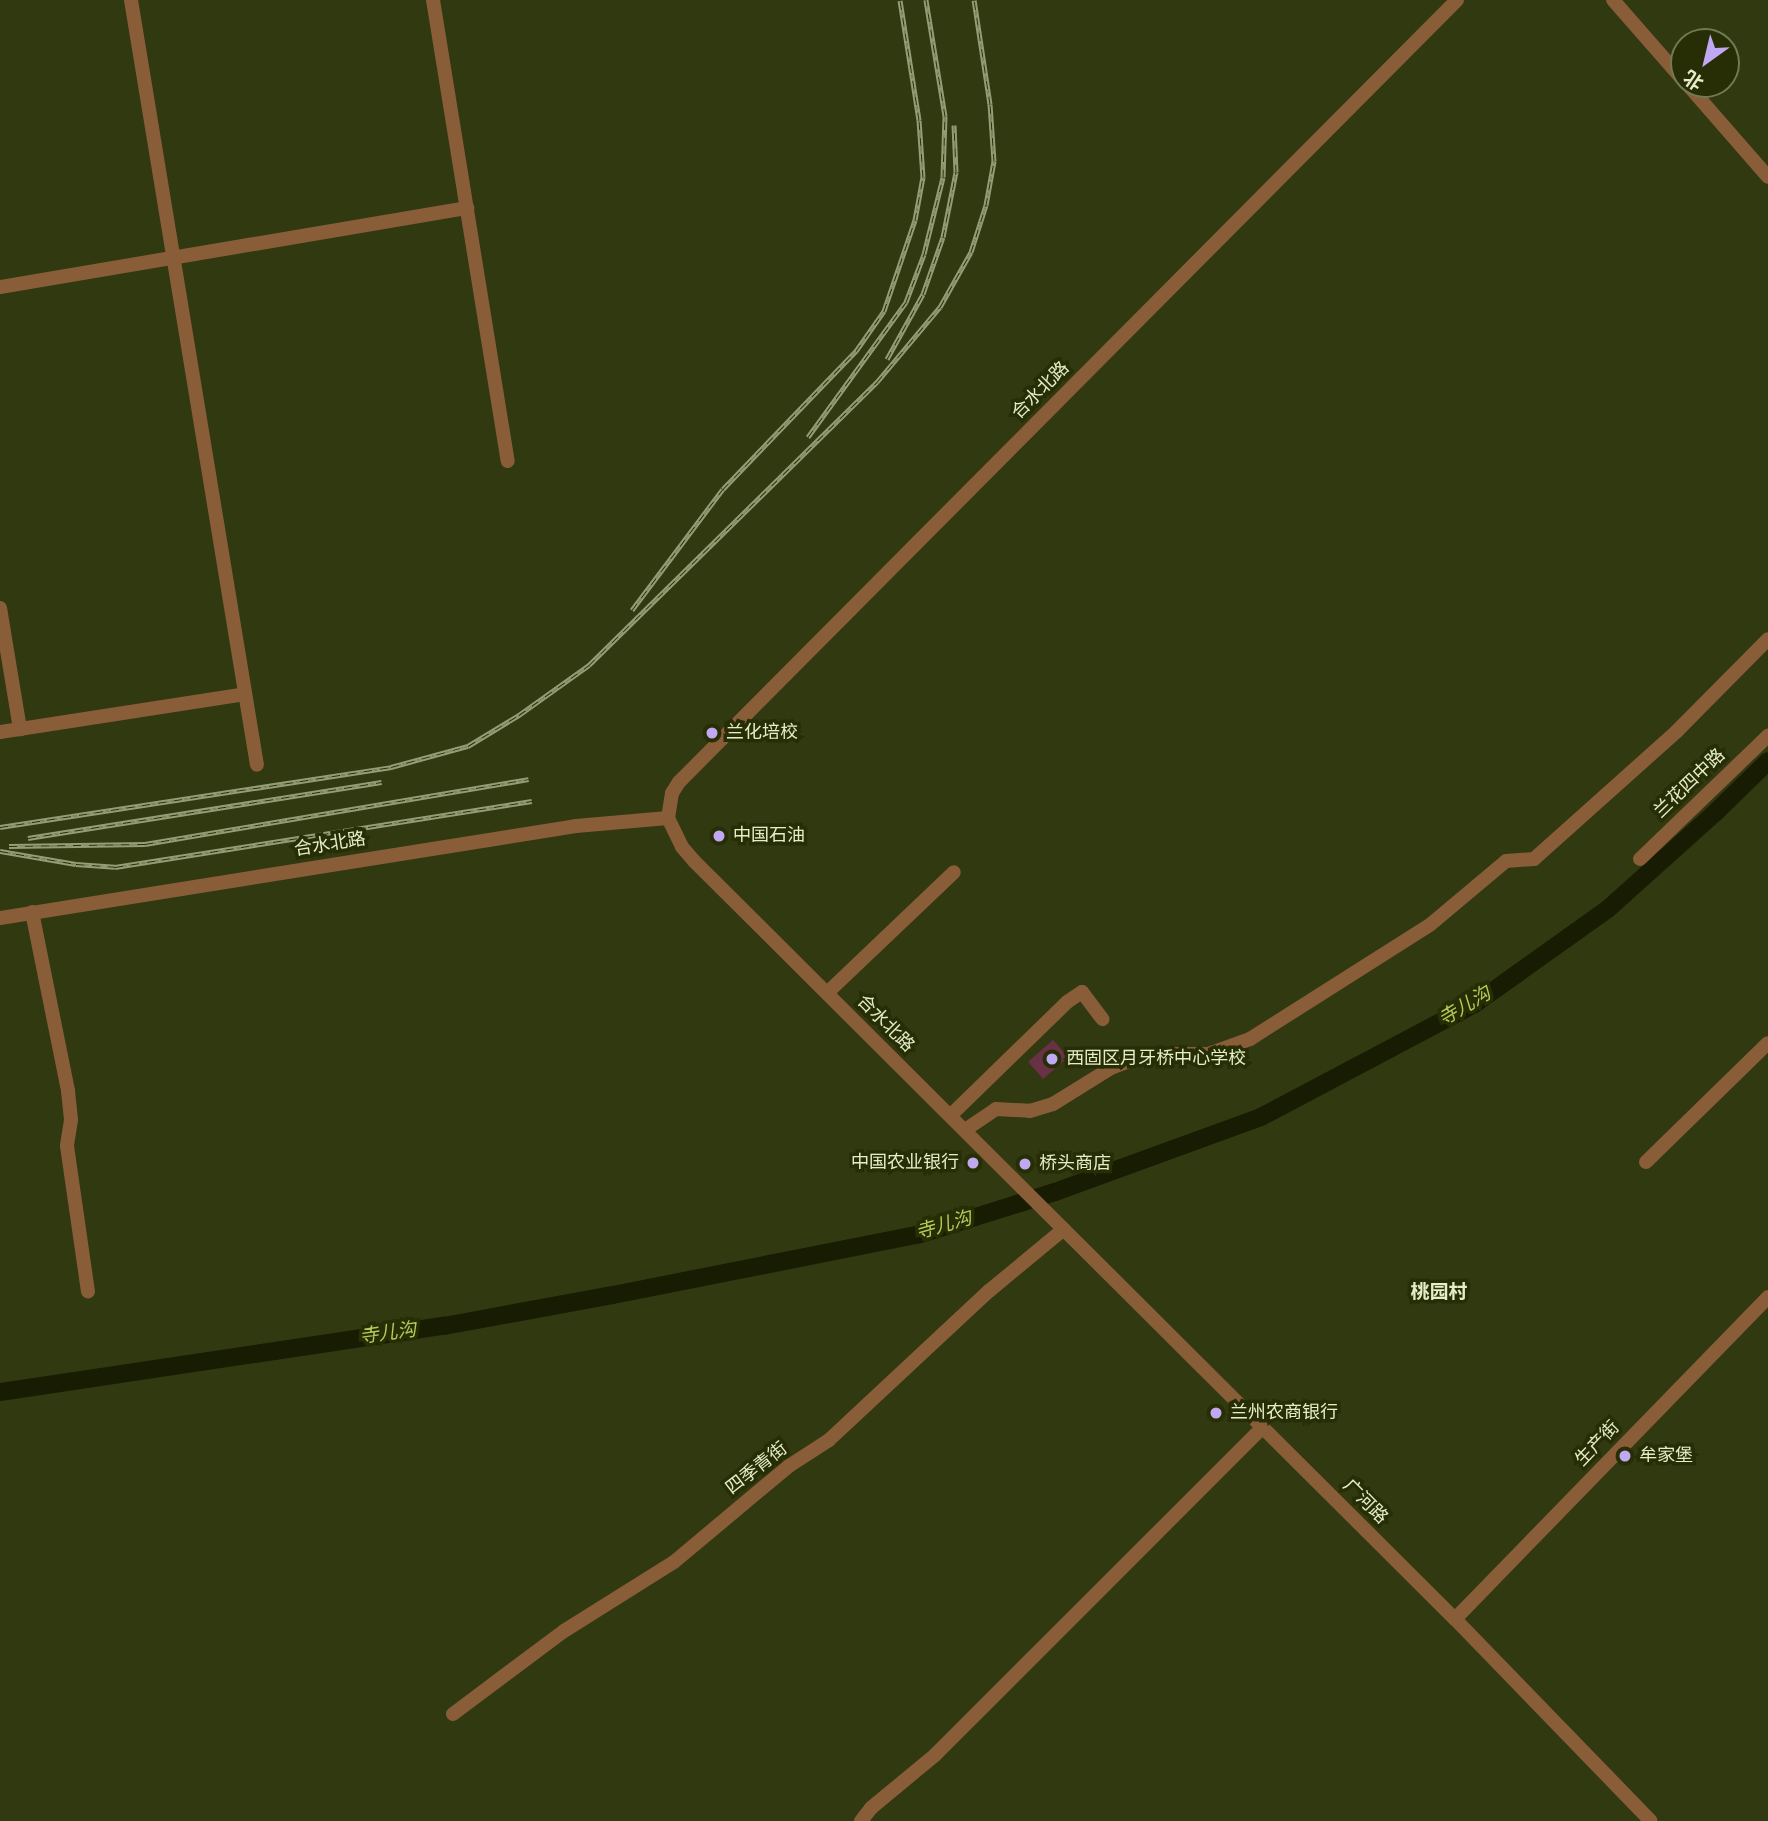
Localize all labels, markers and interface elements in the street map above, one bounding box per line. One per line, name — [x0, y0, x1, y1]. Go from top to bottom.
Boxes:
north arrow — [1670, 28, 1740, 98]
text: 北 — [1679, 63, 1710, 96]
street label: 合水北路 — [1008, 358, 1074, 424]
place label: 兰化培校 — [726, 722, 798, 744]
marker: 兰化培校 — [704, 725, 720, 741]
street label: 兰花四中路 — [1650, 745, 1730, 823]
place label: 中国石油 — [733, 825, 805, 847]
marker: 中国石油 — [711, 828, 727, 844]
street label: 合水北路 — [293, 829, 367, 861]
water label: 寺儿沟 — [1435, 983, 1495, 1031]
street label: 合水北路 — [852, 991, 918, 1057]
place label: 西固区月牙桥中心学校 — [1066, 1048, 1246, 1070]
marker: 西固区月牙桥中心学校 — [1044, 1051, 1060, 1067]
place label: 中国农业银行 — [851, 1152, 959, 1174]
place label: 桥头商店 — [1039, 1153, 1111, 1175]
marker: 中国农业银行 — [965, 1155, 981, 1171]
marker: 桥头商店 — [1017, 1156, 1033, 1172]
water label: 寺儿沟 — [913, 1207, 975, 1245]
district label: 桃园村 — [1411, 1282, 1467, 1304]
water label: 寺儿沟 — [358, 1319, 418, 1349]
place label: 兰州农商银行 — [1230, 1402, 1338, 1424]
marker: 兰州农商银行 — [1208, 1405, 1224, 1421]
street label: 生产街 — [1571, 1417, 1625, 1471]
street label: 四季青街 — [722, 1438, 792, 1500]
place label: 牟家堡 — [1639, 1445, 1693, 1467]
marker: 牟家堡 — [1617, 1448, 1633, 1464]
street label: 广河路 — [1338, 1475, 1392, 1529]

